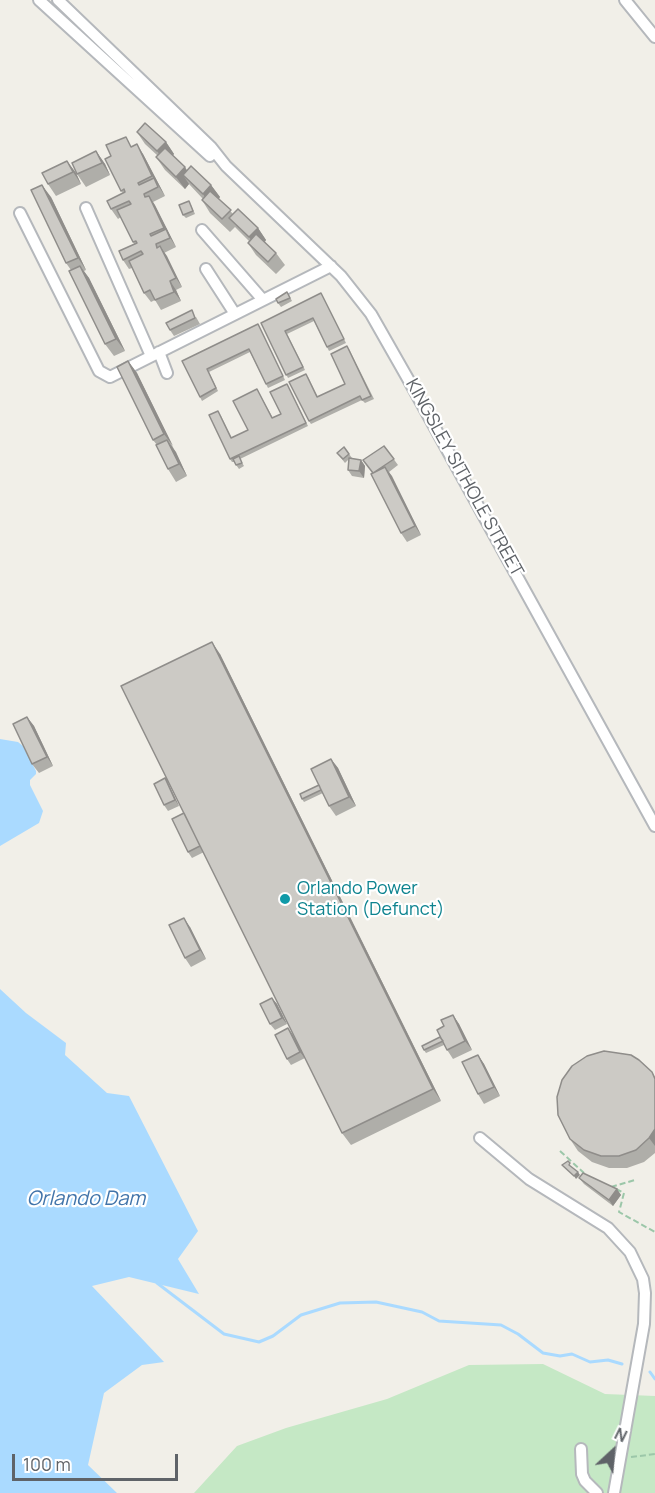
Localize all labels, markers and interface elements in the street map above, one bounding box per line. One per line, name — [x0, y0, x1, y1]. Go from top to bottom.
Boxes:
street label: KINGSLEY SITHOLE STREET — [401, 375, 527, 581]
place label: Orlando Power Station (Defunct) — [297, 878, 444, 920]
marker: Orlando Power Station (Defunct) — [278, 892, 292, 906]
water label: Orlando Dam — [27, 1187, 145, 1211]
north arrow — [583, 1421, 643, 1481]
text: N — [611, 1422, 631, 1447]
scale bar — [15, 1442, 182, 1480]
text: 100 m — [23, 1452, 71, 1476]

